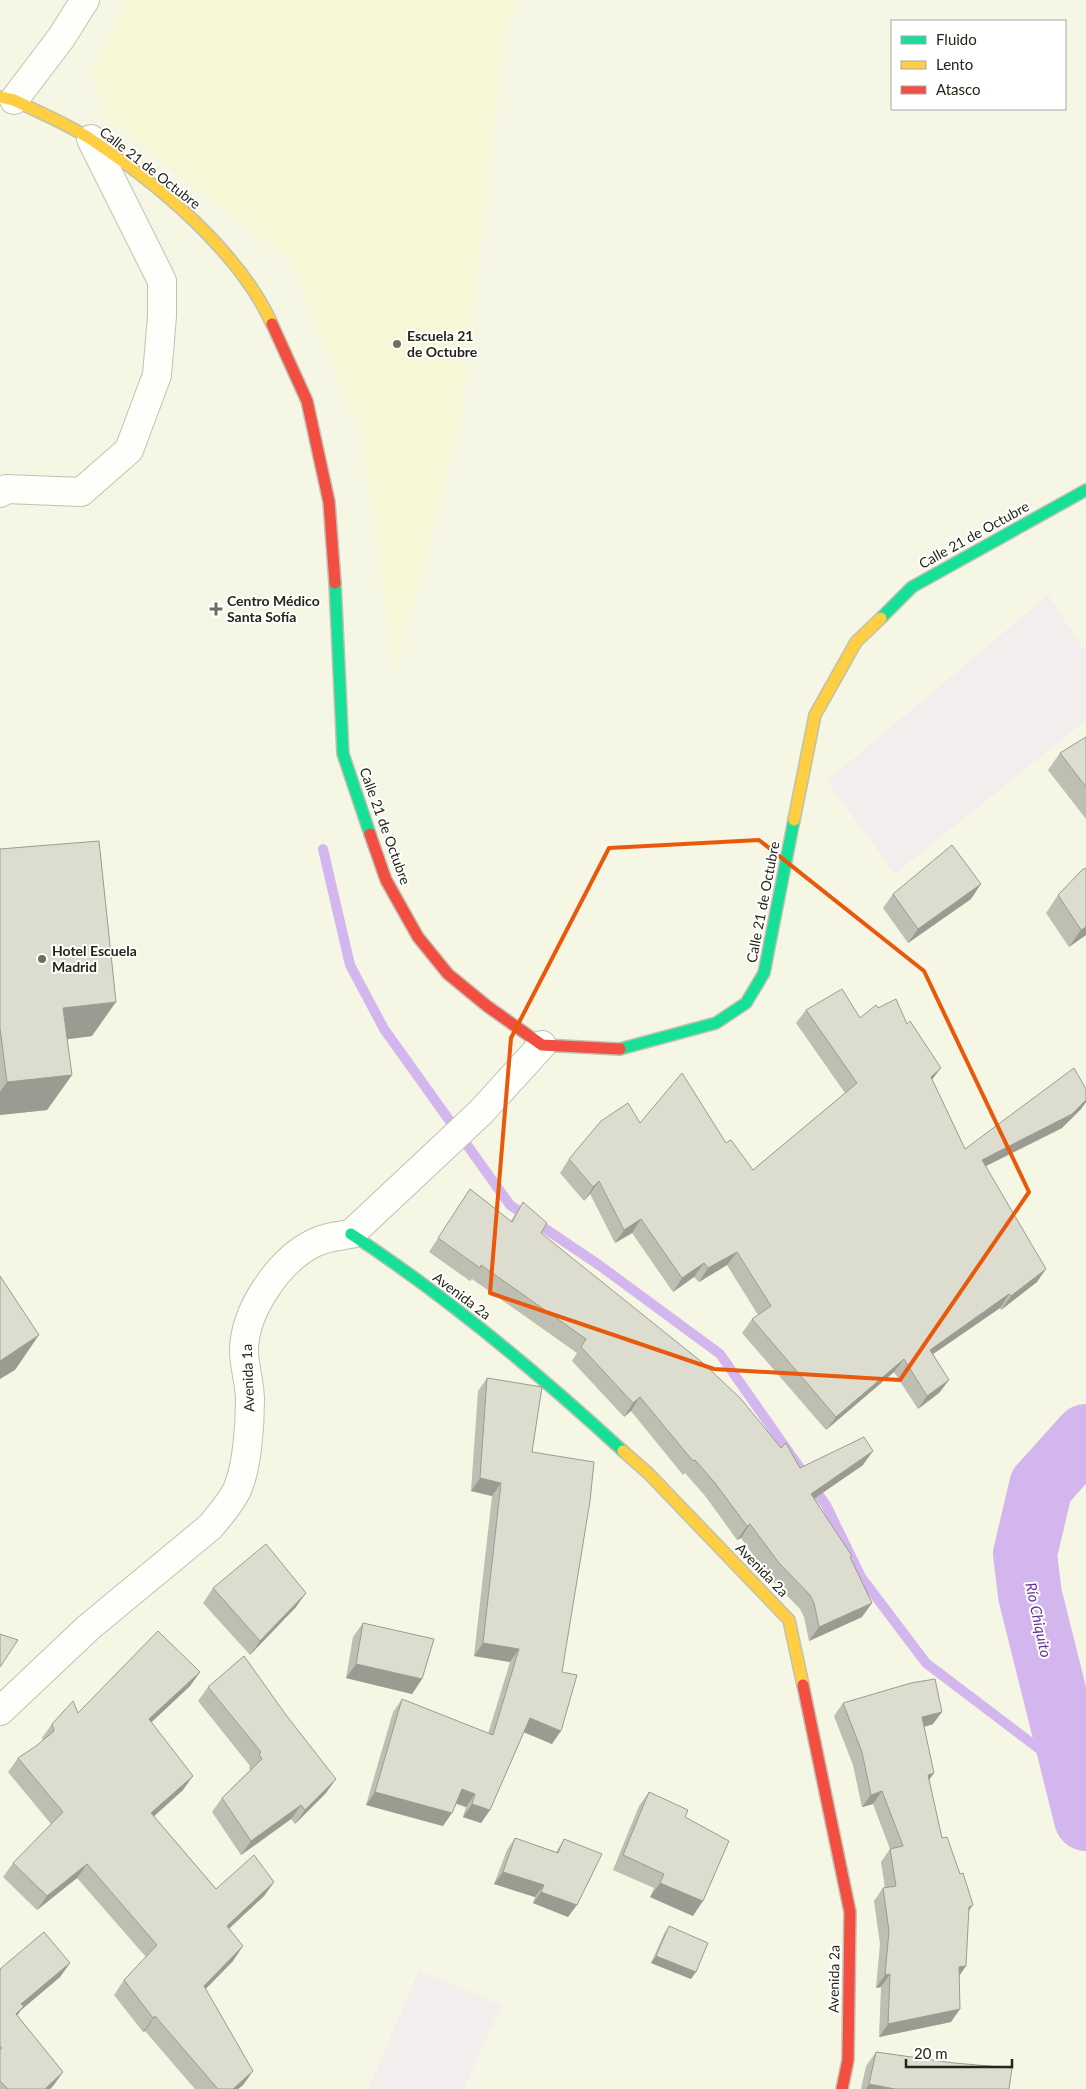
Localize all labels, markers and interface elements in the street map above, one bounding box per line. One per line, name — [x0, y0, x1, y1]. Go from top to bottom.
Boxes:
legend — [891, 20, 1066, 110]
text: Fluido — [936, 30, 977, 48]
text: Lento — [936, 55, 973, 73]
text: Atasco — [936, 80, 981, 98]
street label: Calle 21 de Octubre — [97, 123, 204, 212]
place label: Escuela 21 de Octubre — [407, 327, 478, 360]
marker: Escuela 21 de Octubre — [391, 338, 403, 350]
street label: Calle 21 de Octubre — [916, 497, 1032, 572]
place label: Centro Médico Santa Sofía — [227, 592, 320, 625]
marker: Centro Médico Santa Sofía — [209, 602, 223, 616]
street label: Calle 21 de Octubre — [356, 765, 415, 887]
street label: Calle 21 de Octubre — [742, 840, 783, 964]
place label: Hotel Escuela Madrid — [52, 942, 137, 975]
marker: Hotel Escuela Madrid — [36, 953, 48, 965]
street label: Avenida 2a — [430, 1268, 495, 1323]
street label: Avenida 1a — [238, 1344, 257, 1412]
street label: Avenida 2a — [733, 1539, 792, 1600]
water label: Río Chiquito — [1022, 1581, 1056, 1659]
street label: Avenida 2a — [824, 1945, 843, 2013]
scale bar — [906, 2036, 1012, 2068]
text: 20 m — [914, 2044, 948, 2062]

